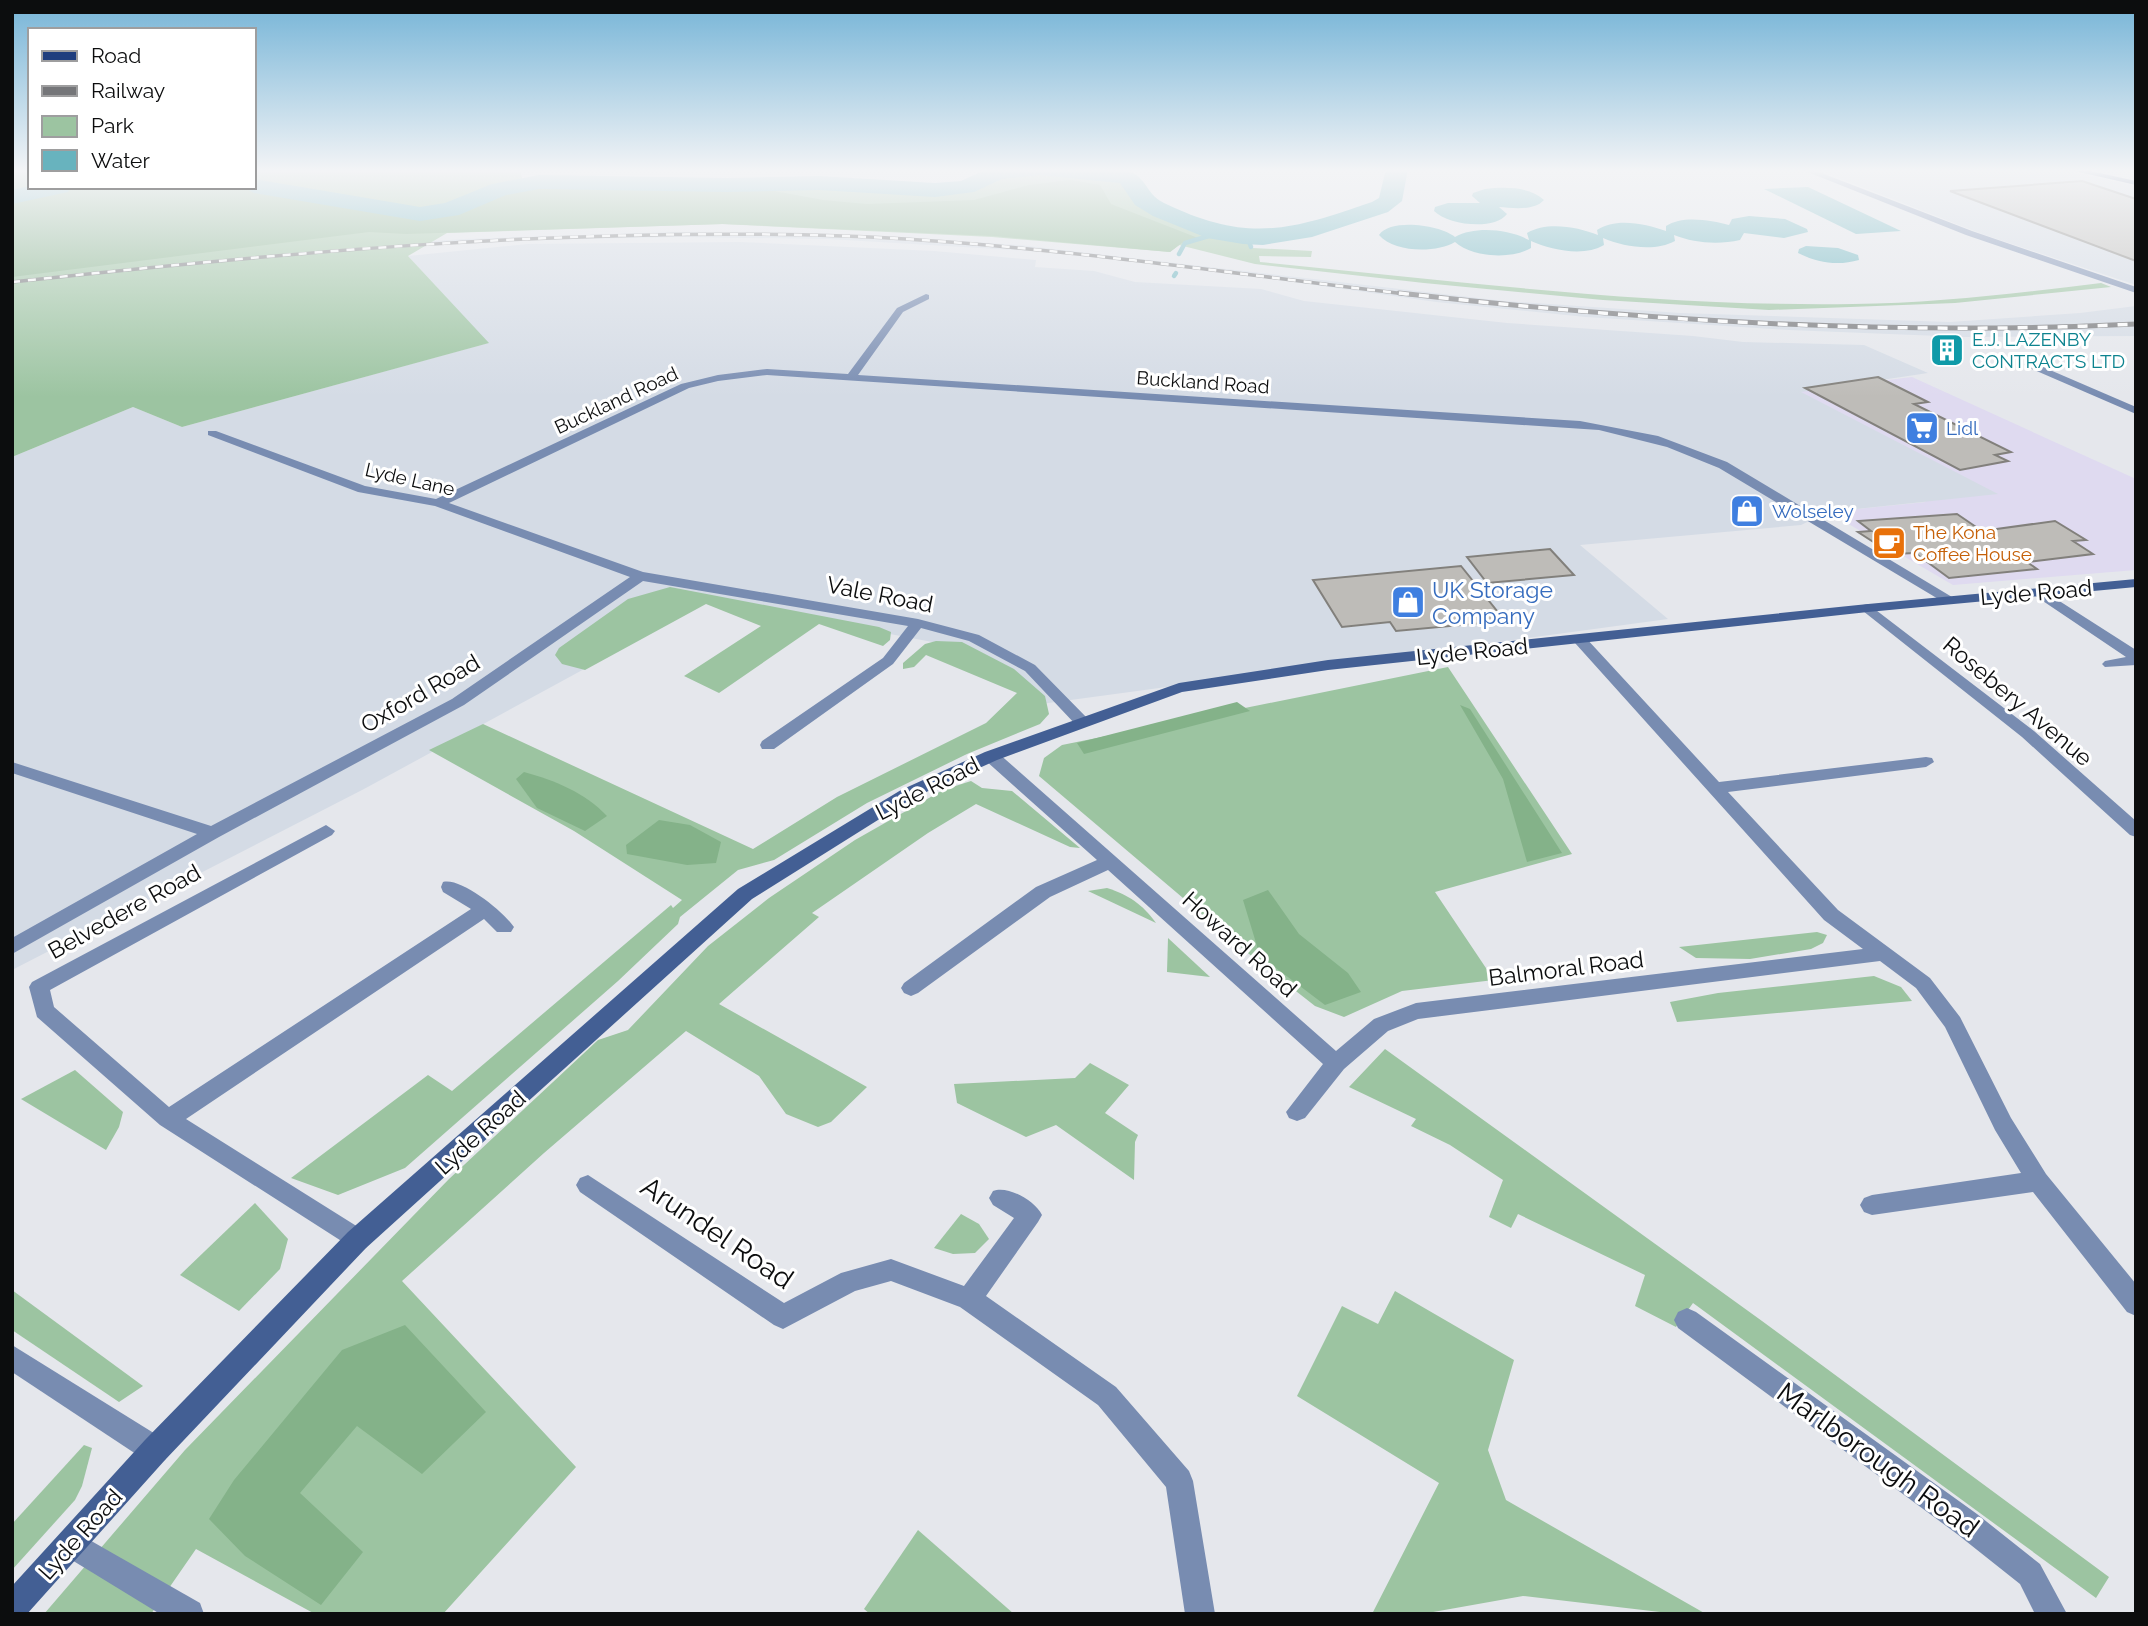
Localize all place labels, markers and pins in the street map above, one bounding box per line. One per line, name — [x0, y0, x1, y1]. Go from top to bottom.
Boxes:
place label: E.J. LAZENBY CONTRACTS LTD — [1972, 328, 2125, 372]
building icon: E.J. LAZENBY CONTRACTS LTD — [1928, 331, 1966, 369]
supermarket icon: Lidl — [1903, 409, 1941, 447]
place label: Lidl — [1946, 417, 1979, 439]
shop icon: Wolseley — [1728, 492, 1766, 530]
place label: Wolseley — [1772, 500, 1854, 522]
place label: The Kona Coffee House — [1913, 521, 2032, 565]
cafe icon: The Kona Coffee House — [1870, 524, 1908, 562]
place label: UK Storage Company — [1432, 576, 1553, 629]
shop icon: UK Storage Company — [1389, 583, 1427, 621]

